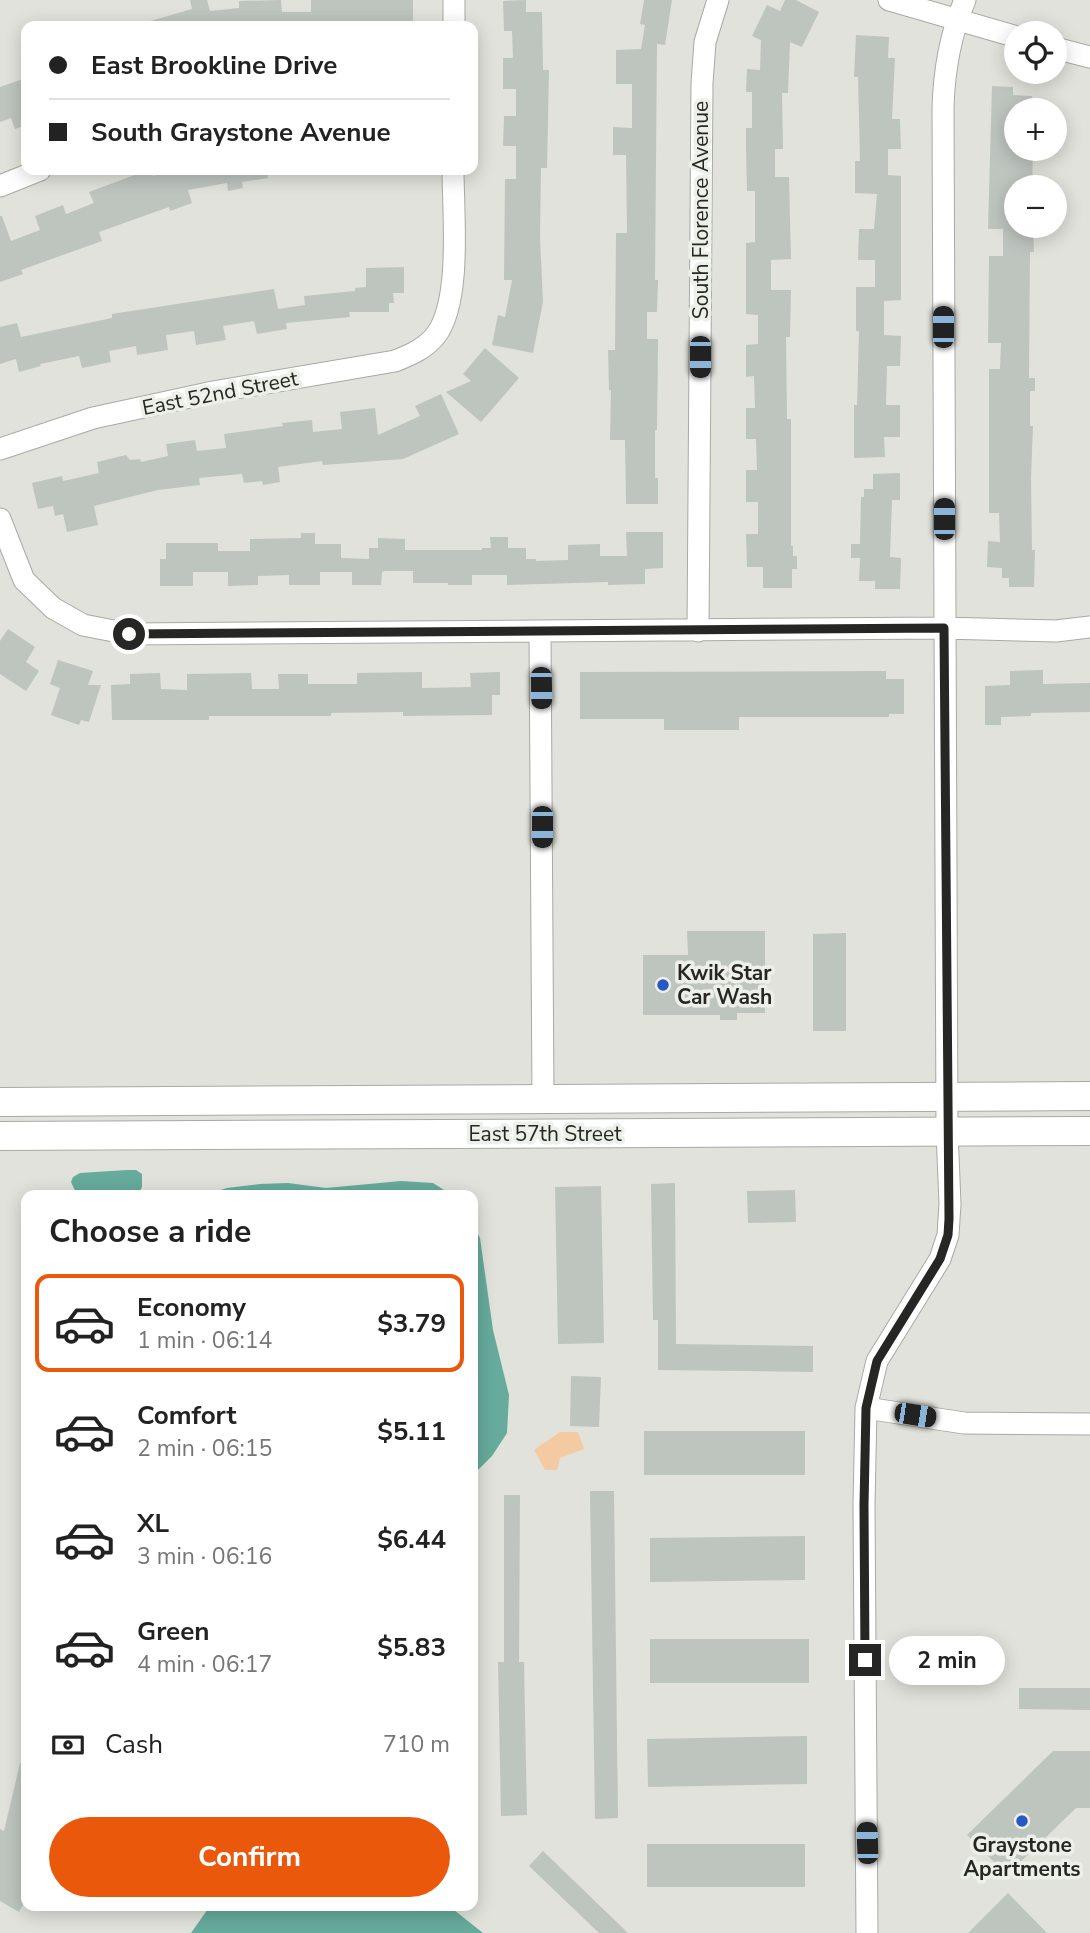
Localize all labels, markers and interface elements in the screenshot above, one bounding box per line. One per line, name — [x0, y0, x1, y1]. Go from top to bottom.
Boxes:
map controls — [1004, 21, 1067, 238]
button: locate — [1004, 21, 1067, 84]
text: East Brookline Drive — [91, 48, 337, 83]
button: + — [1004, 98, 1067, 161]
street label: South Florence Avenue — [687, 101, 715, 319]
text: South Graystone Avenue — [91, 115, 391, 150]
button: − — [1004, 175, 1067, 238]
car — [933, 306, 954, 348]
car — [690, 336, 711, 378]
street label: East 52nd Street — [140, 364, 301, 422]
car — [934, 498, 955, 540]
route start — [113, 618, 145, 650]
car — [531, 667, 552, 709]
car — [532, 806, 553, 848]
place label: Kwik Star Car Wash — [677, 959, 772, 1011]
marker: Kwik Star Car Wash — [655, 977, 671, 993]
street label: East 57th Street — [468, 1120, 622, 1148]
text: Choose a ride — [49, 1210, 251, 1253]
text: Economy — [137, 1290, 246, 1325]
icon: car — [53, 1292, 116, 1355]
text: $3.79 — [377, 1306, 446, 1341]
text: 1 min · 06:14 — [137, 1325, 272, 1356]
text: Comfort — [137, 1398, 237, 1433]
icon: car — [53, 1400, 116, 1463]
car — [893, 1401, 938, 1429]
text: $5.11 — [377, 1414, 446, 1449]
text: 2 min · 06:15 — [137, 1433, 272, 1464]
text: XL — [137, 1506, 169, 1541]
icon: car — [53, 1508, 116, 1571]
text: $6.44 — [377, 1522, 446, 1557]
text: 3 min · 06:16 — [137, 1541, 272, 1572]
text: Green — [137, 1614, 210, 1649]
icon: car — [53, 1616, 116, 1679]
text: $5.83 — [377, 1630, 446, 1665]
callout: 2 min — [890, 1636, 1005, 1684]
route end — [849, 1644, 881, 1676]
text: 2 min — [917, 1645, 977, 1676]
text: 4 min · 06:17 — [137, 1649, 272, 1680]
icon: cash — [49, 1726, 87, 1764]
text: Cash — [105, 1727, 163, 1762]
text: 710 m — [383, 1729, 450, 1760]
marker: Graystone Apartments — [1014, 1813, 1030, 1829]
button: Confirm — [49, 1817, 450, 1897]
car — [856, 1822, 879, 1864]
place label: Graystone Apartments — [964, 1831, 1081, 1883]

